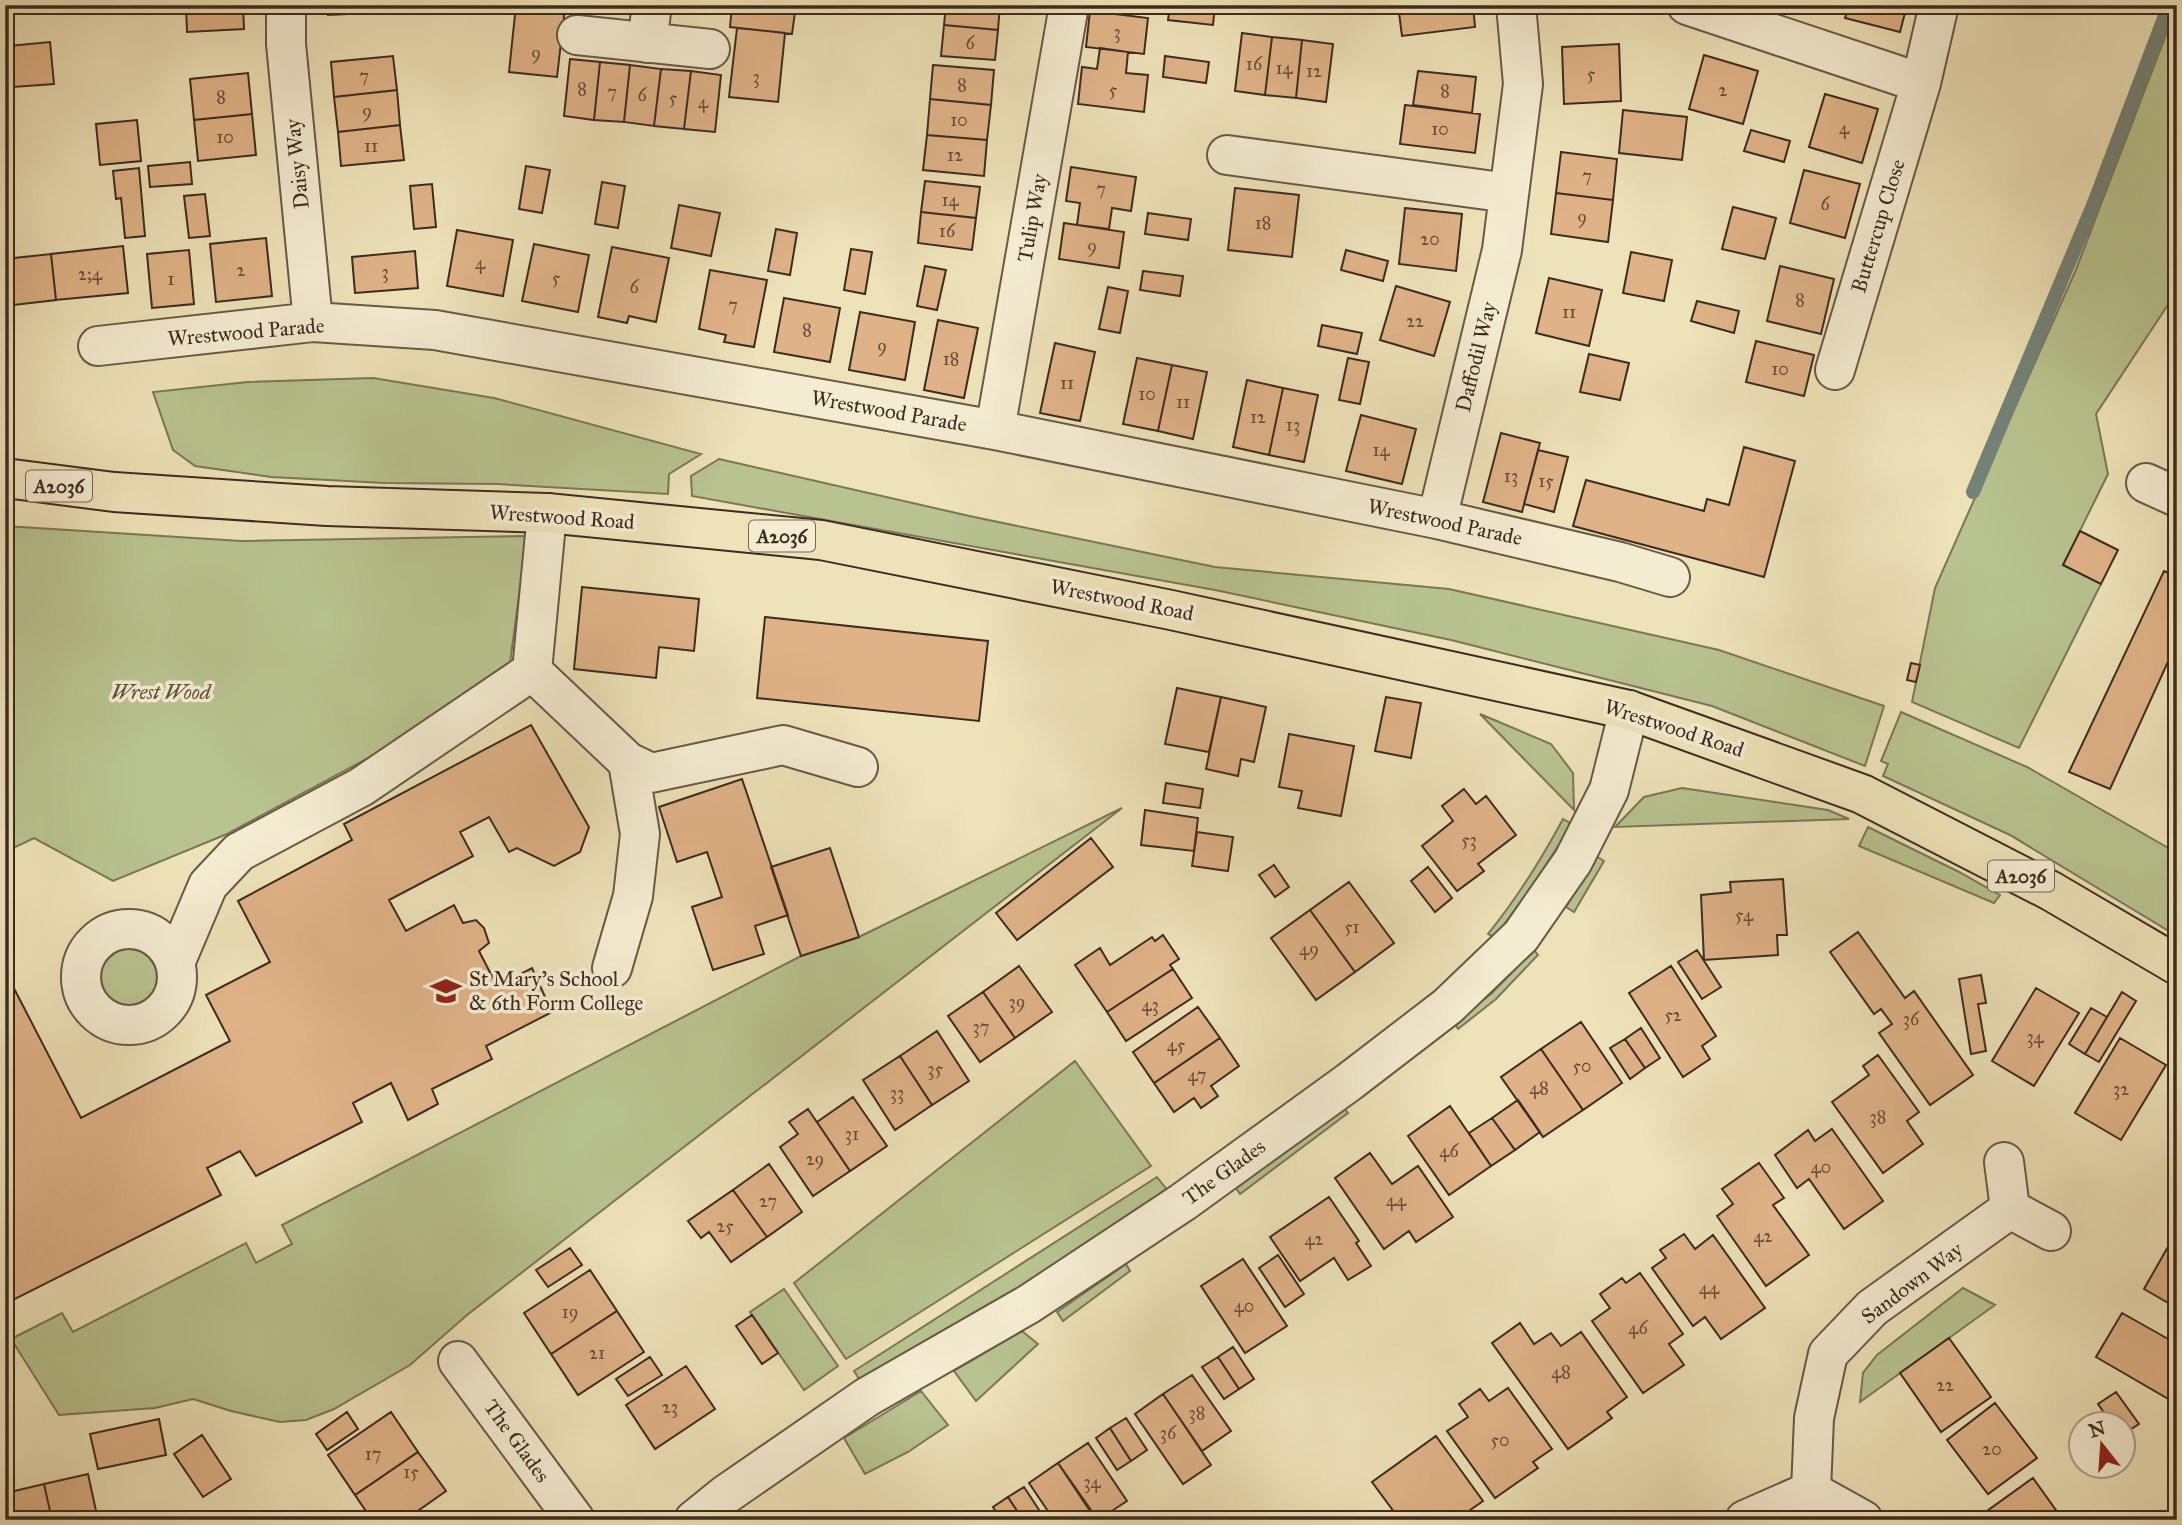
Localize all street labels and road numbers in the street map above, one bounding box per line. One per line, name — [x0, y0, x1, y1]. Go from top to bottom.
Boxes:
street label: Daisy Way — [279, 116, 315, 210]
street label: Buttercup Close — [1845, 156, 1911, 296]
street label: Tulip Way — [1011, 171, 1053, 264]
street label: Daffodil Way — [1450, 298, 1503, 415]
street label: Wrestwood Parade — [166, 312, 326, 352]
street label: Wrestwood Parade — [809, 385, 969, 438]
road number: A2036 — [26, 471, 92, 502]
street label: Wrestwood Parade — [1365, 493, 1525, 551]
street label: Wrestwood Road — [488, 499, 636, 535]
road number: A2036 — [749, 520, 815, 552]
street label: Wrestwood Road — [1048, 573, 1196, 627]
street label: Wrestwood Road — [1601, 693, 1748, 763]
road number: A2036 — [1988, 860, 2054, 891]
street label: The Glades — [1177, 1133, 1271, 1211]
street label: Sandown Way — [1856, 1236, 1969, 1330]
street label: The Glades — [478, 1394, 556, 1488]

